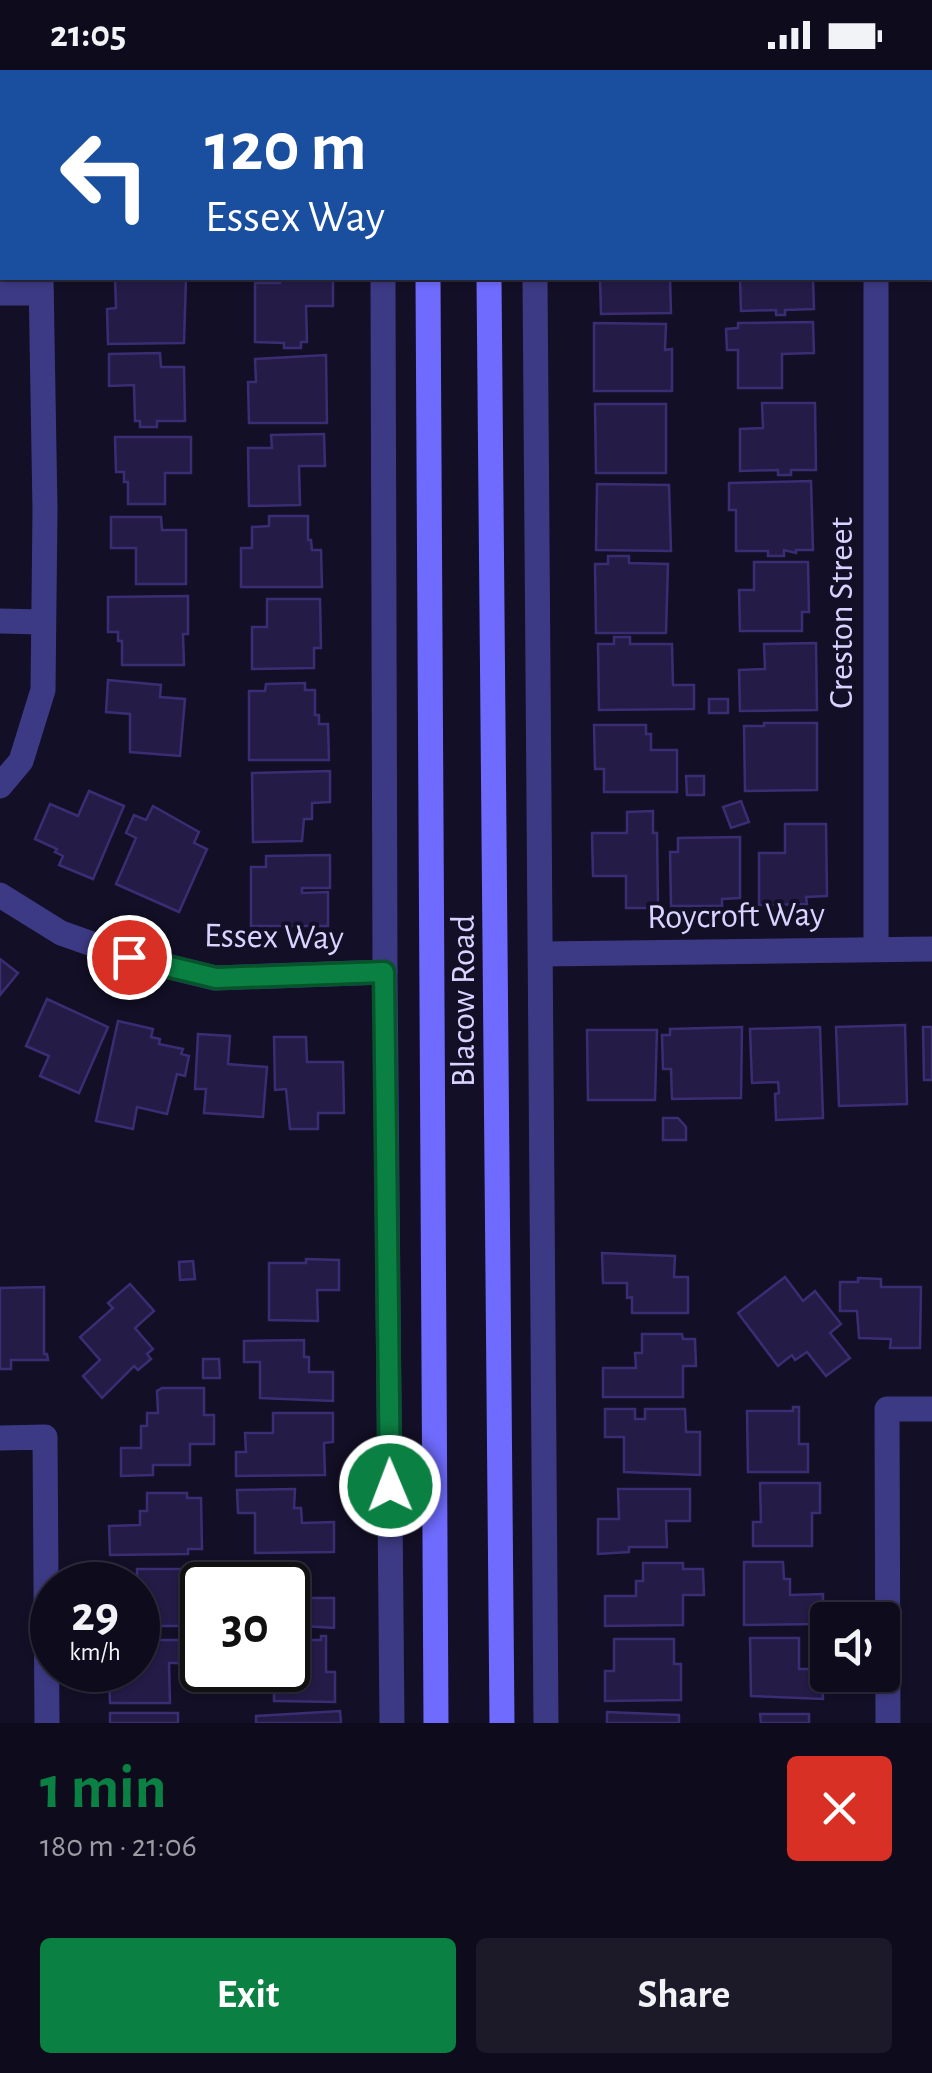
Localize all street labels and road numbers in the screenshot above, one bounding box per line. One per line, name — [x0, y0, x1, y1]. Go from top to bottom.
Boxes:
street label: Creston Street — [824, 517, 859, 709]
street label: Roycroft Way — [647, 897, 825, 935]
street label: Blacow Road — [446, 915, 481, 1087]
street label: Essex Way — [204, 918, 344, 956]

